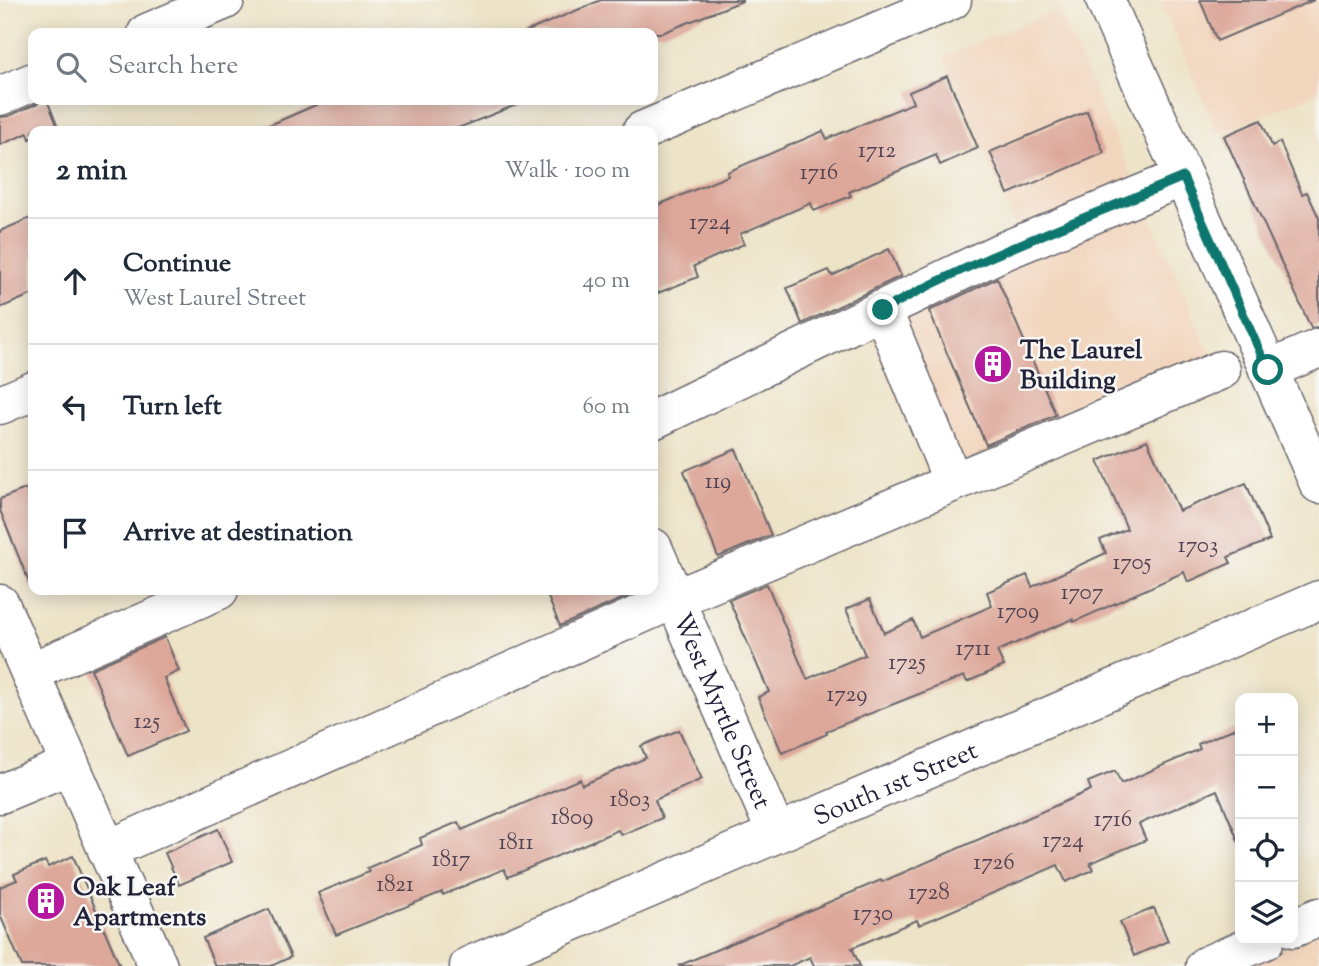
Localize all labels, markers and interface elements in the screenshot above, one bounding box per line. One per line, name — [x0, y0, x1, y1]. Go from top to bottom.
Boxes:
search box — [28, 28, 658, 105]
icon: search — [52, 48, 90, 86]
text: Search here — [108, 48, 238, 85]
house number: 1712 — [858, 135, 896, 168]
text: 2 min — [56, 150, 128, 193]
text: Walk · 100 m — [505, 155, 630, 188]
house number: 1716 — [800, 157, 838, 190]
house number: 1724 — [689, 207, 731, 240]
text: Continue — [123, 246, 231, 283]
icon: ahead — [56, 262, 94, 300]
text: 40 m — [583, 265, 630, 298]
text: West Laurel Street — [123, 283, 306, 316]
route end — [867, 294, 898, 325]
place label: The Laurel Building — [1020, 333, 1143, 400]
building icon: The Laurel Building — [972, 343, 1014, 385]
route start — [1252, 354, 1283, 385]
icon: left — [56, 388, 94, 426]
text: Turn left — [123, 389, 222, 426]
text: 60 m — [582, 391, 630, 424]
house number: 119 — [705, 466, 731, 499]
icon: arrive — [56, 514, 94, 552]
text: Arrive at destination — [123, 515, 353, 552]
house number: 1703 — [1178, 530, 1218, 563]
house number: 1705 — [1113, 547, 1152, 580]
house number: 1707 — [1061, 577, 1104, 610]
house number: 1709 — [997, 596, 1039, 629]
street label: West Myrtle Street — [662, 608, 780, 815]
house number: 1711 — [956, 633, 991, 666]
house number: 1725 — [888, 647, 926, 680]
house number: 1729 — [826, 679, 868, 712]
map controls — [1235, 693, 1298, 945]
button: + — [1235, 693, 1298, 756]
house number: 125 — [134, 706, 160, 739]
street label: South 1st Street — [808, 733, 984, 836]
button: − — [1235, 756, 1298, 819]
house number: 1803 — [610, 784, 650, 817]
house number: 1809 — [551, 802, 593, 835]
house number: 1716 — [1094, 804, 1132, 837]
button: locate — [1235, 819, 1298, 882]
house number: 1724 — [1042, 825, 1084, 858]
house number: 1811 — [499, 827, 534, 860]
house number: 1817 — [432, 844, 471, 877]
house number: 1726 — [973, 847, 1015, 880]
house number: 1821 — [376, 869, 414, 902]
place label: Oak Leaf Apartments — [73, 870, 206, 937]
house number: 1728 — [908, 877, 950, 910]
building icon: Oak Leaf Apartments — [25, 880, 67, 922]
button: layers — [1235, 882, 1298, 945]
house number: 1730 — [853, 898, 893, 931]

